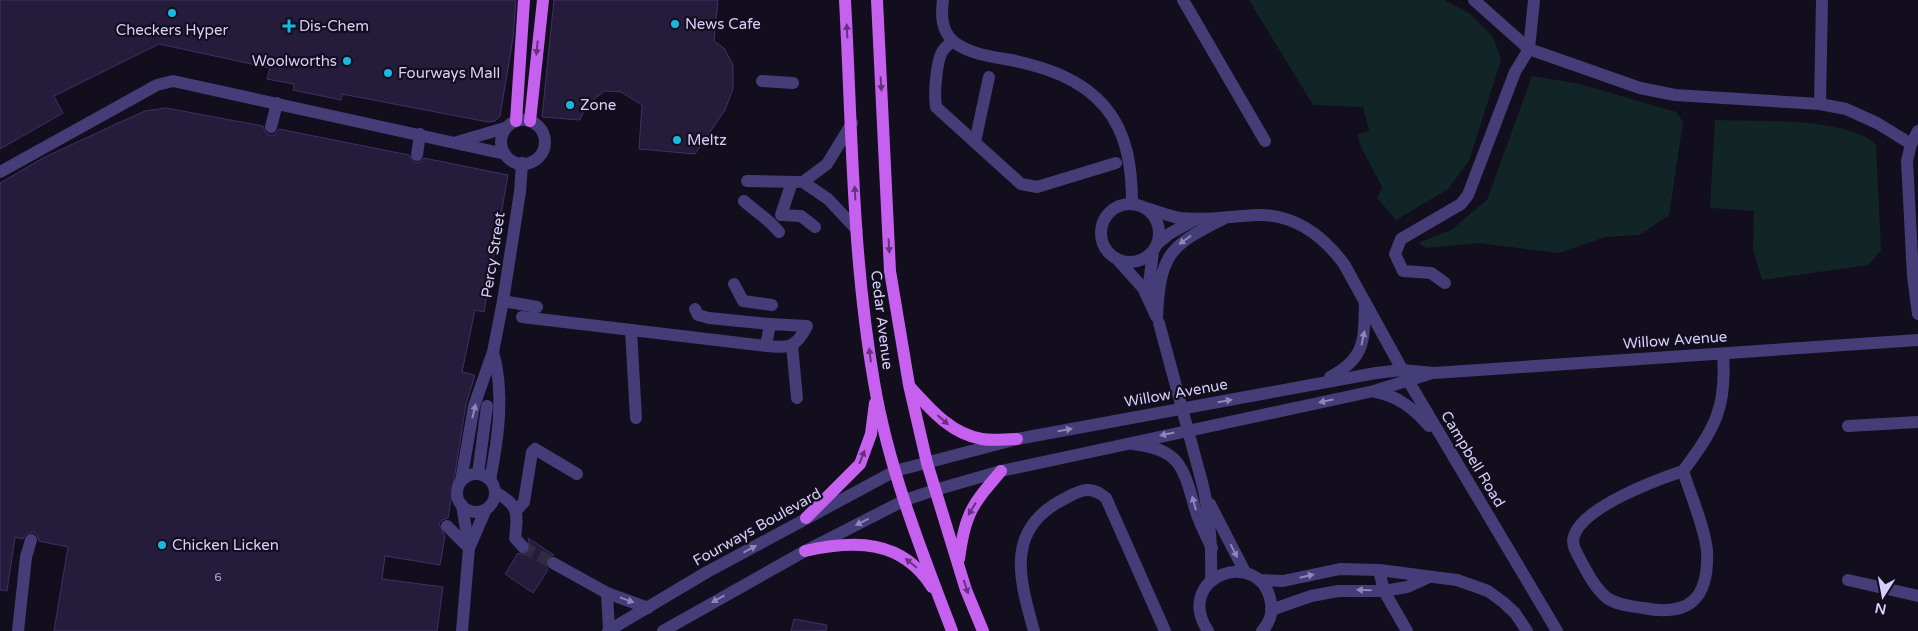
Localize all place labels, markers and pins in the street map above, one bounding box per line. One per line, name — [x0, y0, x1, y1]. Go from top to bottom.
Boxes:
marker: Checkers Hyper — [166, 7, 178, 19]
place label: News Cafe — [685, 15, 761, 33]
place label: Dis-Chem — [299, 17, 369, 35]
marker: News Cafe — [669, 18, 681, 30]
marker: Dis-Chem — [283, 20, 295, 32]
place label: Checkers Hyper — [116, 21, 228, 39]
place label: Woolworths — [252, 52, 337, 70]
marker: Woolworths — [341, 55, 353, 67]
place label: Fourways Mall — [398, 64, 500, 82]
marker: Fourways Mall — [382, 67, 394, 79]
place label: Zone — [580, 96, 616, 114]
marker: Zone — [564, 99, 576, 111]
place label: Meltz — [687, 131, 727, 149]
marker: Meltz — [671, 134, 683, 146]
place label: Chicken Licken — [172, 536, 279, 554]
marker: Chicken Licken — [156, 539, 168, 551]

